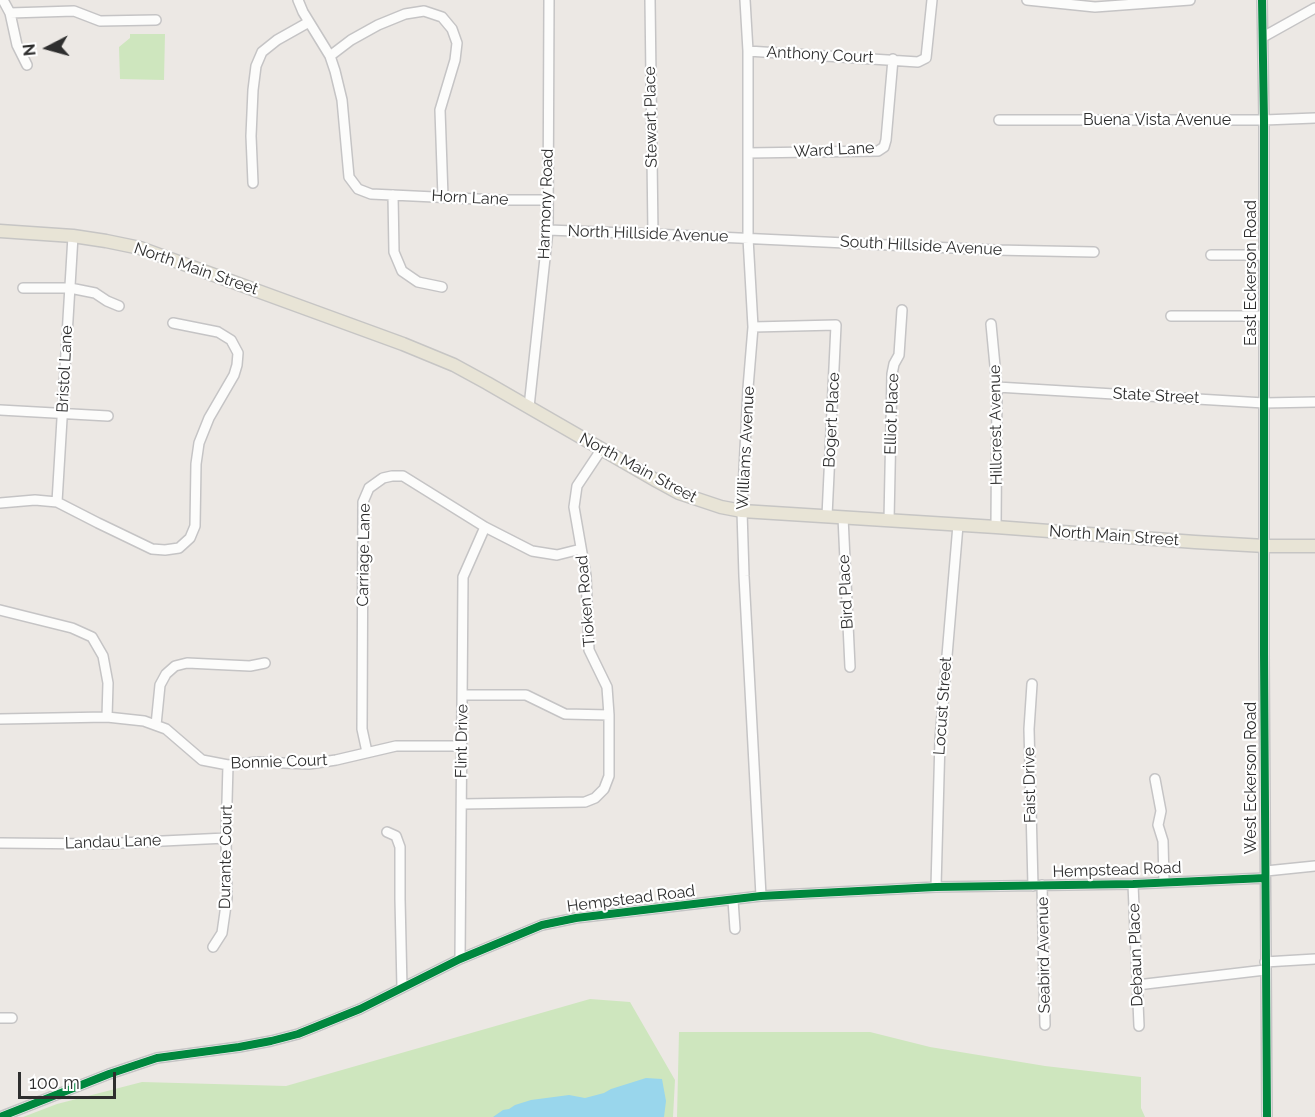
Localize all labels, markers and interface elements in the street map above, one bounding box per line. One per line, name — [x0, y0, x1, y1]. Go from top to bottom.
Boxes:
north arrow — [18, 18, 78, 78]
text: N — [20, 43, 40, 57]
street label: Anthony Court — [766, 43, 874, 67]
street label: Stewart Place — [641, 66, 661, 168]
street label: Buena Vista Avenue — [1083, 110, 1231, 130]
street label: Ward Lane — [793, 138, 875, 162]
street label: Harmony Road — [534, 148, 558, 260]
street label: Horn Lane — [431, 186, 509, 210]
street label: East Eckerson Road — [1241, 200, 1261, 346]
street label: North Hillside Avenue — [567, 222, 729, 246]
street label: South Hillside Avenue — [839, 232, 1003, 260]
street label: North Main Street — [131, 239, 261, 299]
street label: Bristol Lane — [53, 325, 77, 413]
street label: Hillcrest Avenue — [985, 364, 1007, 486]
street label: Bogert Place — [820, 372, 844, 468]
street label: Elliot Place — [881, 373, 903, 455]
street label: State Street — [1112, 384, 1200, 408]
street label: Williams Avenue — [733, 386, 759, 510]
street label: North Main Street — [576, 429, 700, 507]
street label: Carriage Lane — [354, 503, 374, 607]
street label: North Main Street — [1048, 522, 1180, 550]
street label: Tioken Road — [572, 554, 600, 648]
street label: Bird Place — [834, 554, 858, 630]
street label: Locust Street — [930, 656, 956, 756]
street label: West Eckerson Road — [1241, 702, 1261, 854]
street label: Flint Drive — [452, 704, 472, 778]
street label: Faist Drive — [1020, 747, 1040, 823]
street label: Bonnie Court — [230, 751, 328, 773]
street label: Durante Court — [215, 805, 237, 909]
street label: Landau Lane — [64, 831, 162, 853]
street label: Hempstead Road — [1052, 858, 1182, 882]
street label: Hempstead Road — [566, 882, 696, 916]
street label: Seabird Avenue — [1033, 896, 1055, 1014]
street label: Debaun Place — [1125, 903, 1147, 1007]
scale bar — [21, 1060, 118, 1098]
text: 100 m — [29, 1072, 80, 1093]

